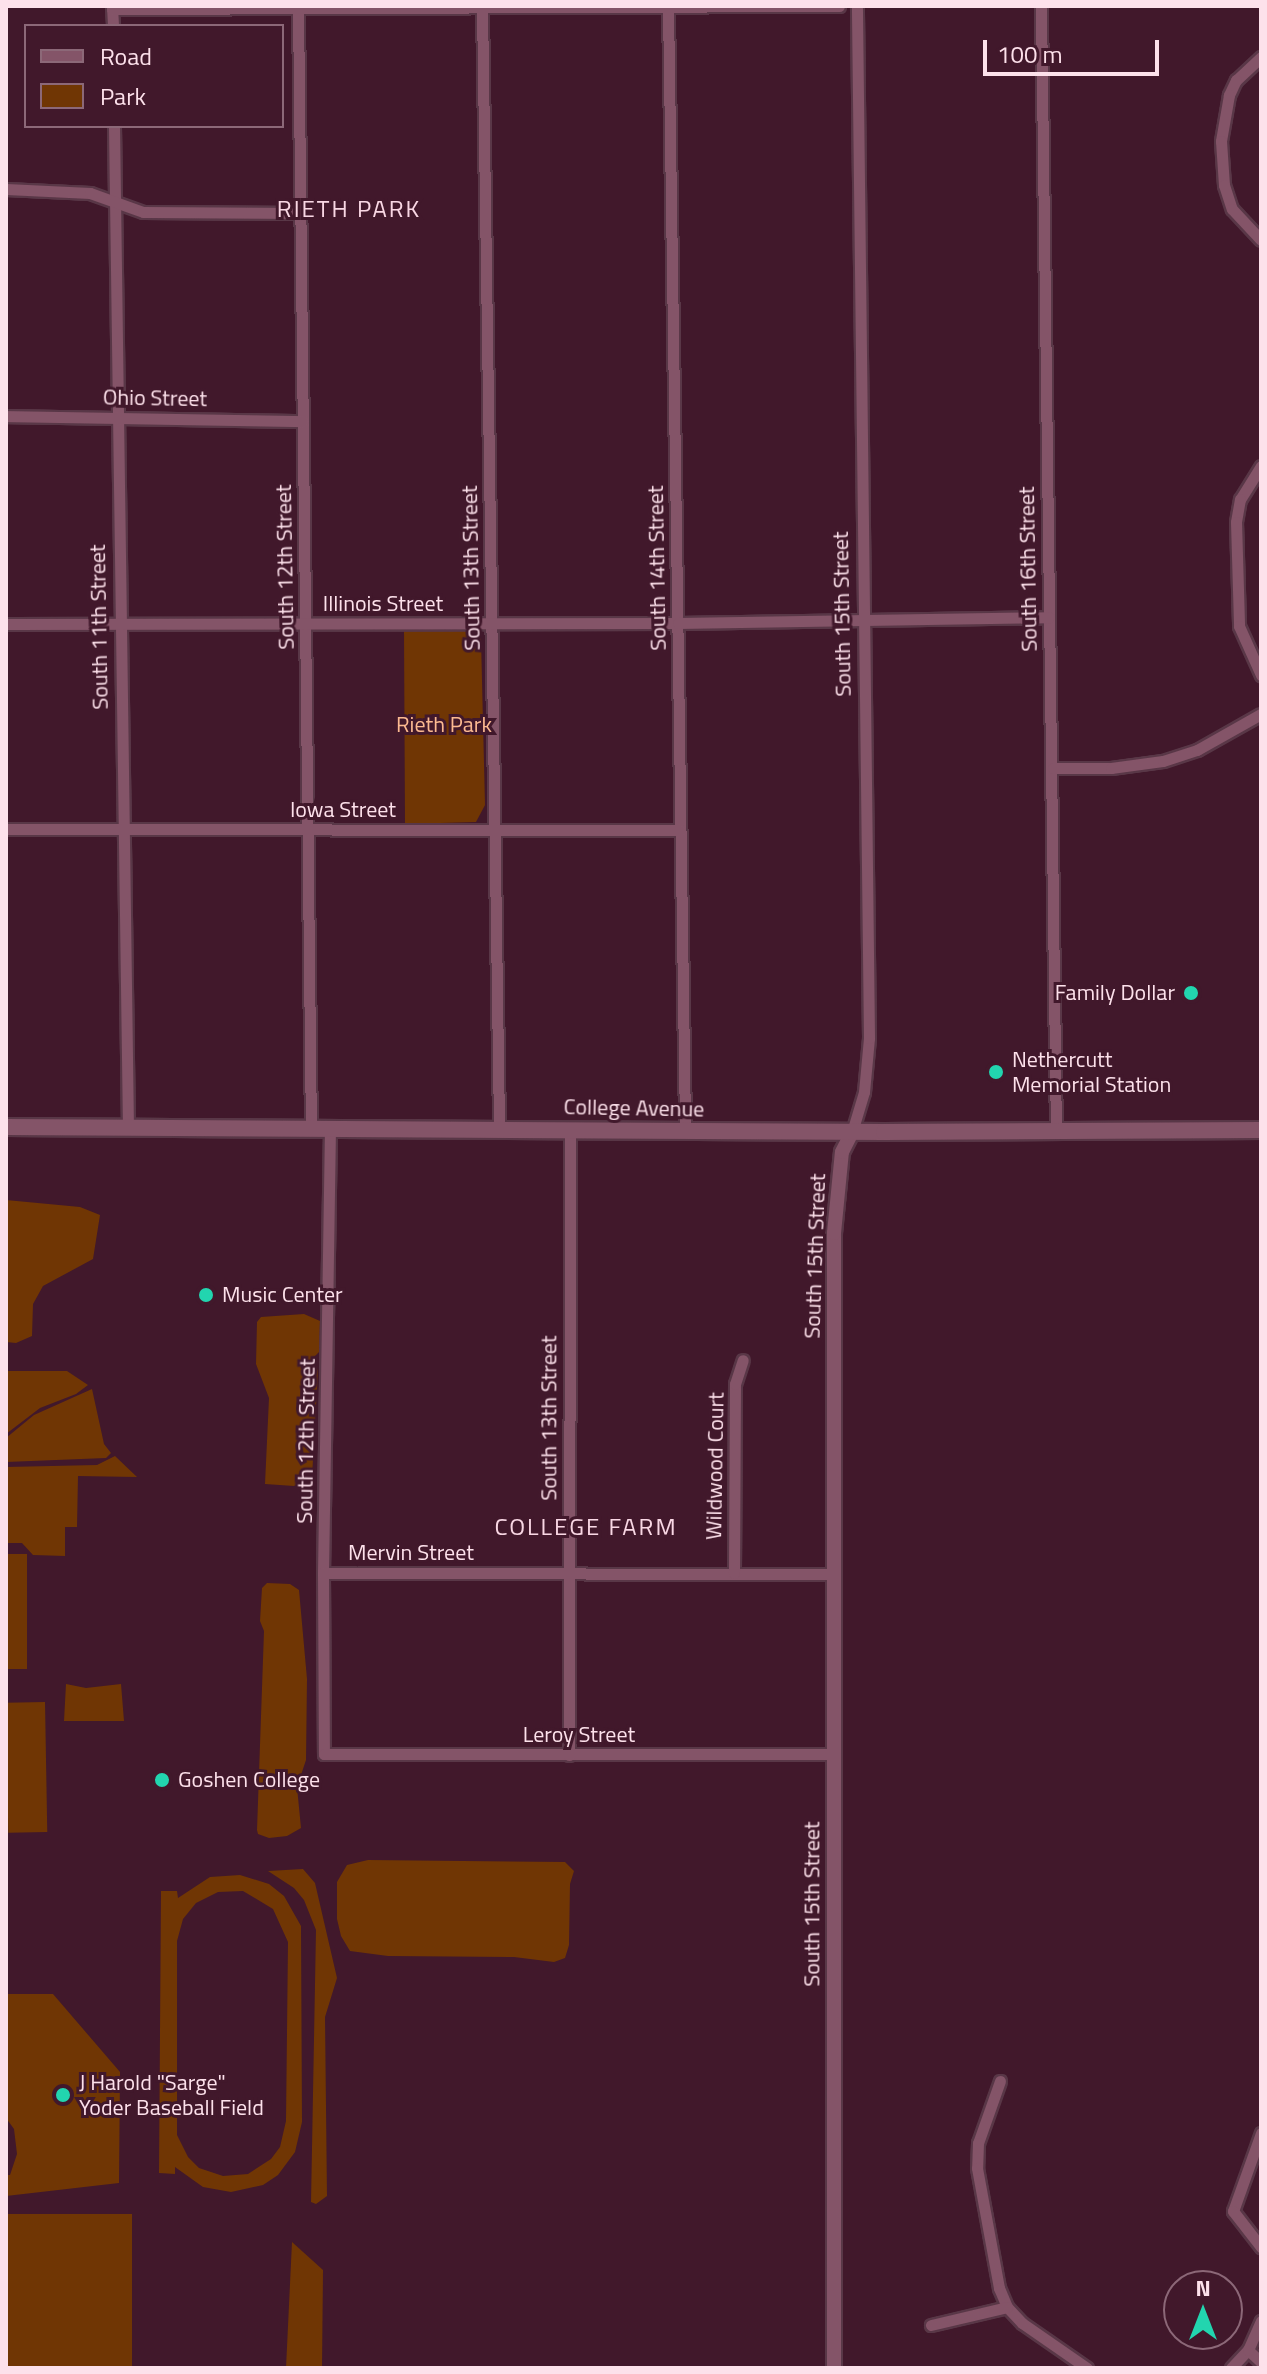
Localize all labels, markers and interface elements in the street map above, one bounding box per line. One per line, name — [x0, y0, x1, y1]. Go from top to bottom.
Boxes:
legend — [24, 24, 284, 128]
scale bar — [987, 24, 1163, 74]
text: 100 m — [997, 36, 1063, 72]
text: Road — [100, 38, 152, 74]
text: Park — [100, 78, 146, 114]
district label: RIETH PARK — [277, 195, 421, 223]
street label: Ohio Street — [103, 384, 207, 412]
street label: South 12th Street — [270, 484, 300, 650]
street label: South 13th Street — [456, 485, 486, 651]
street label: South 14th Street — [642, 485, 672, 651]
street label: South 16th Street — [1013, 486, 1043, 652]
street label: South 15th Street — [827, 531, 857, 697]
street label: South 11th Street — [84, 544, 114, 710]
street label: Illinois Street — [323, 591, 443, 617]
park label: Rieth Park — [396, 712, 492, 738]
street label: Iowa Street — [290, 797, 396, 823]
place label: Family Dollar — [1055, 980, 1175, 1006]
marker: Family Dollar — [1182, 984, 1200, 1002]
place label: Nethercutt Memorial Station — [1012, 1046, 1171, 1098]
marker: Nethercutt Memorial Station — [987, 1063, 1005, 1081]
street label: College Avenue — [563, 1094, 705, 1122]
street label: South 15th Street — [799, 1173, 831, 1339]
place label: Music Center — [222, 1282, 343, 1308]
marker: Music Center — [197, 1286, 215, 1304]
street label: South 13th Street — [536, 1335, 562, 1501]
street label: South 12th Street — [291, 1358, 321, 1524]
street label: Wildwood Court — [701, 1392, 729, 1540]
district label: COLLEGE FARM — [494, 1513, 678, 1541]
street label: Mervin Street — [348, 1540, 474, 1566]
street label: Leroy Street — [523, 1722, 635, 1748]
place label: Goshen College — [178, 1767, 320, 1793]
marker: Goshen College — [153, 1771, 171, 1789]
street label: South 15th Street — [799, 1821, 825, 1987]
place label: J Harold "Sarge" Yoder Baseball Field — [79, 2069, 264, 2120]
marker: J Harold "Sarge" Yoder Baseball Field — [54, 2086, 72, 2104]
north arrow — [1163, 2270, 1243, 2350]
text: N — [1195, 2271, 1211, 2305]

